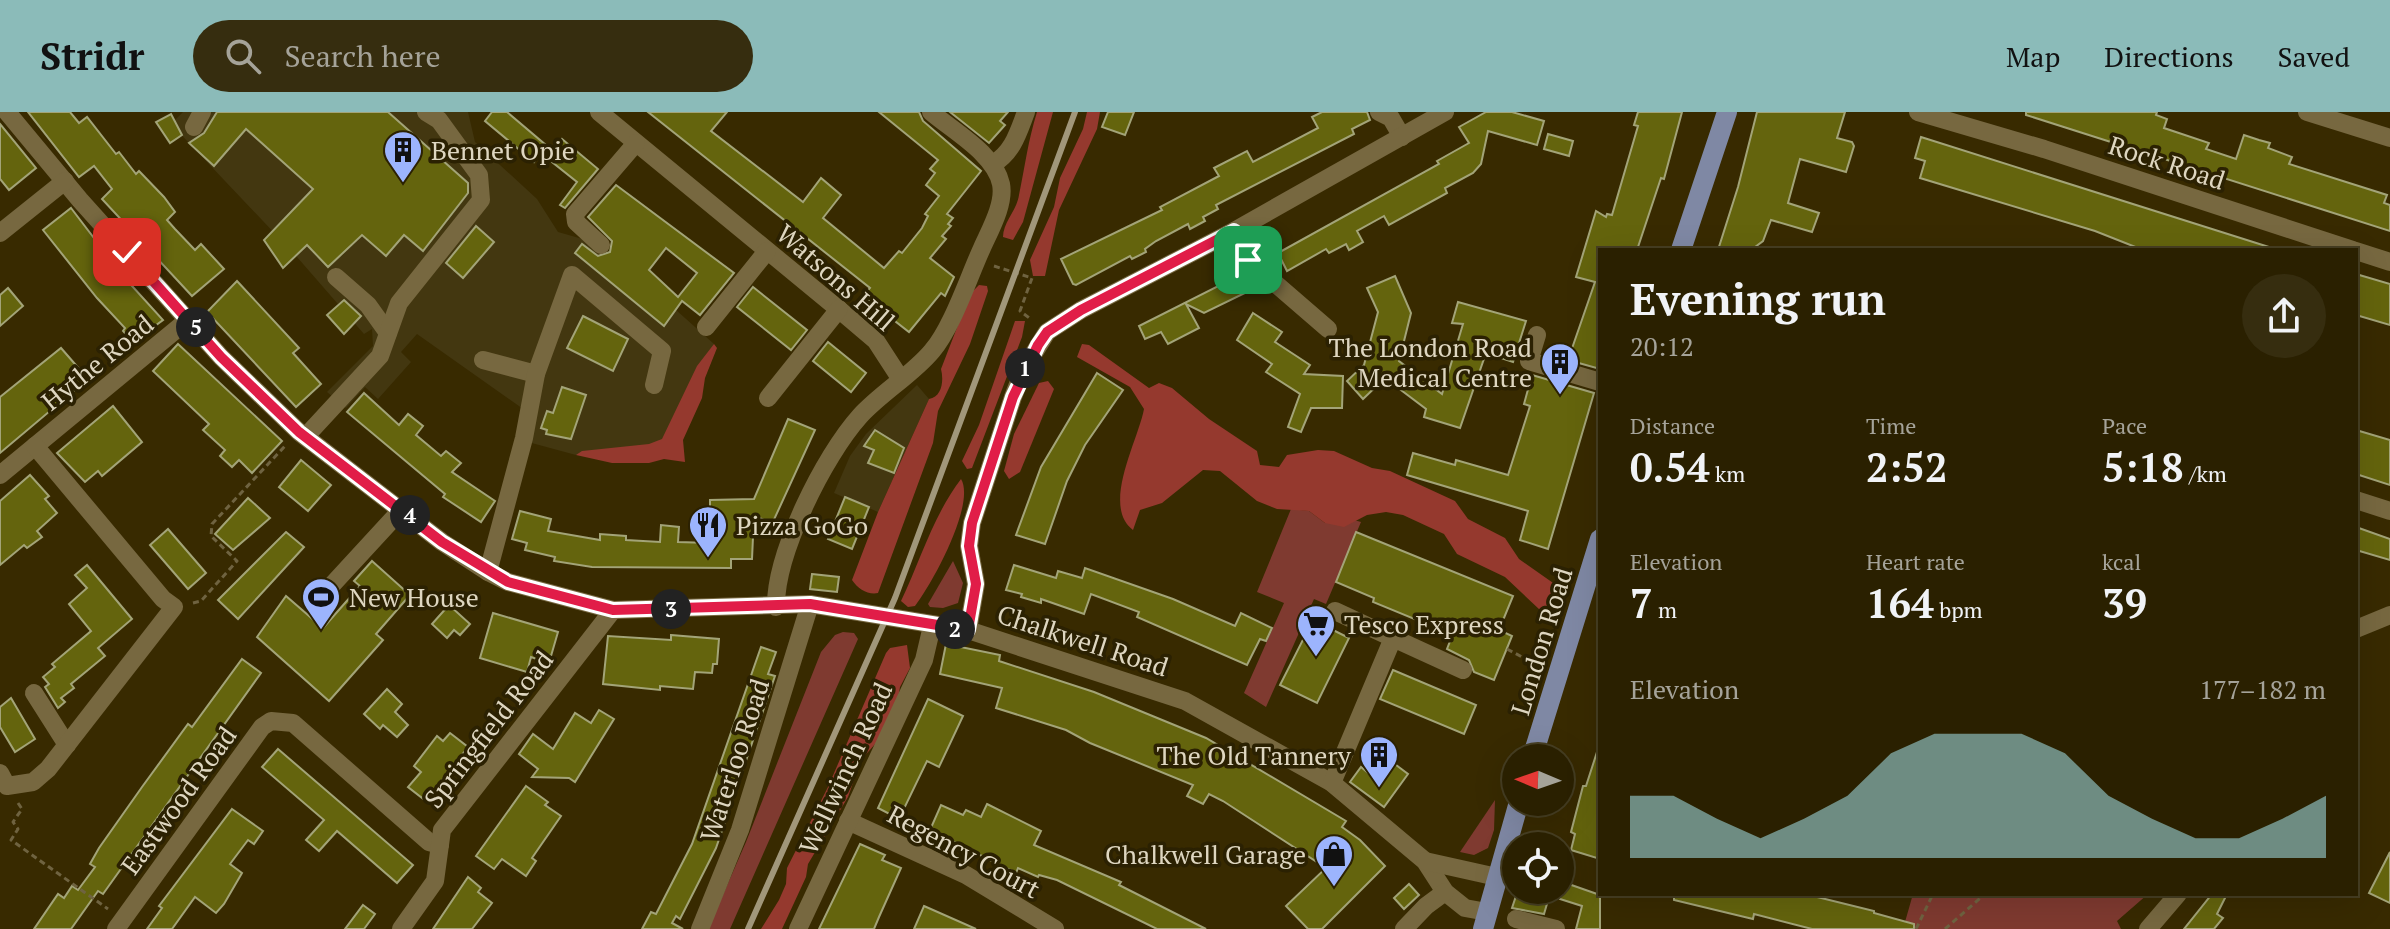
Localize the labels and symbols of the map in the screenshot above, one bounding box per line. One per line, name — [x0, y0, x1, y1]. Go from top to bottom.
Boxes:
street label: Rock Road — [2105, 127, 2229, 197]
building icon: Bennet Opie — [382, 129, 424, 184]
place label: Bennet Opie — [431, 133, 575, 167]
street label: Watsons Hill — [770, 216, 902, 338]
pin — [93, 218, 161, 286]
pin — [1214, 226, 1282, 294]
street label: Hythe Road — [34, 306, 160, 418]
pin: 5 — [176, 307, 216, 347]
place label: The London Road Medical Centre — [1329, 330, 1532, 394]
building icon: The London Road Medical Centre — [1539, 341, 1581, 396]
pin: 1 — [1005, 348, 1045, 388]
pin: 4 — [390, 495, 430, 535]
restaurant icon: Pizza GoGo — [687, 504, 729, 559]
place label: Pizza GoGo — [736, 508, 868, 542]
street label: London Road — [1502, 563, 1580, 719]
sports icon: New House — [300, 576, 342, 631]
place label: New House — [349, 580, 479, 614]
pin: 3 — [651, 589, 691, 629]
street label: Chalkwell Road — [993, 596, 1173, 684]
supermarket icon: Tesco Express — [1295, 603, 1337, 658]
place label: Tesco Express — [1344, 607, 1504, 641]
pin: 2 — [935, 609, 975, 649]
street label: Springfield Road — [416, 643, 560, 815]
street label: Waterloo Road — [692, 674, 776, 846]
street label: Wellwinch Road — [790, 677, 900, 859]
street label: Eastwood Road — [113, 719, 243, 881]
building icon: The Old Tannery — [1358, 734, 1400, 789]
place label: The Old Tannery — [1156, 738, 1352, 772]
north arrow — [1502, 744, 1574, 816]
street label: Regency Court — [882, 797, 1046, 906]
shop icon: Chalkwell Garage — [1313, 833, 1355, 888]
place label: Chalkwell Garage — [1105, 837, 1306, 871]

